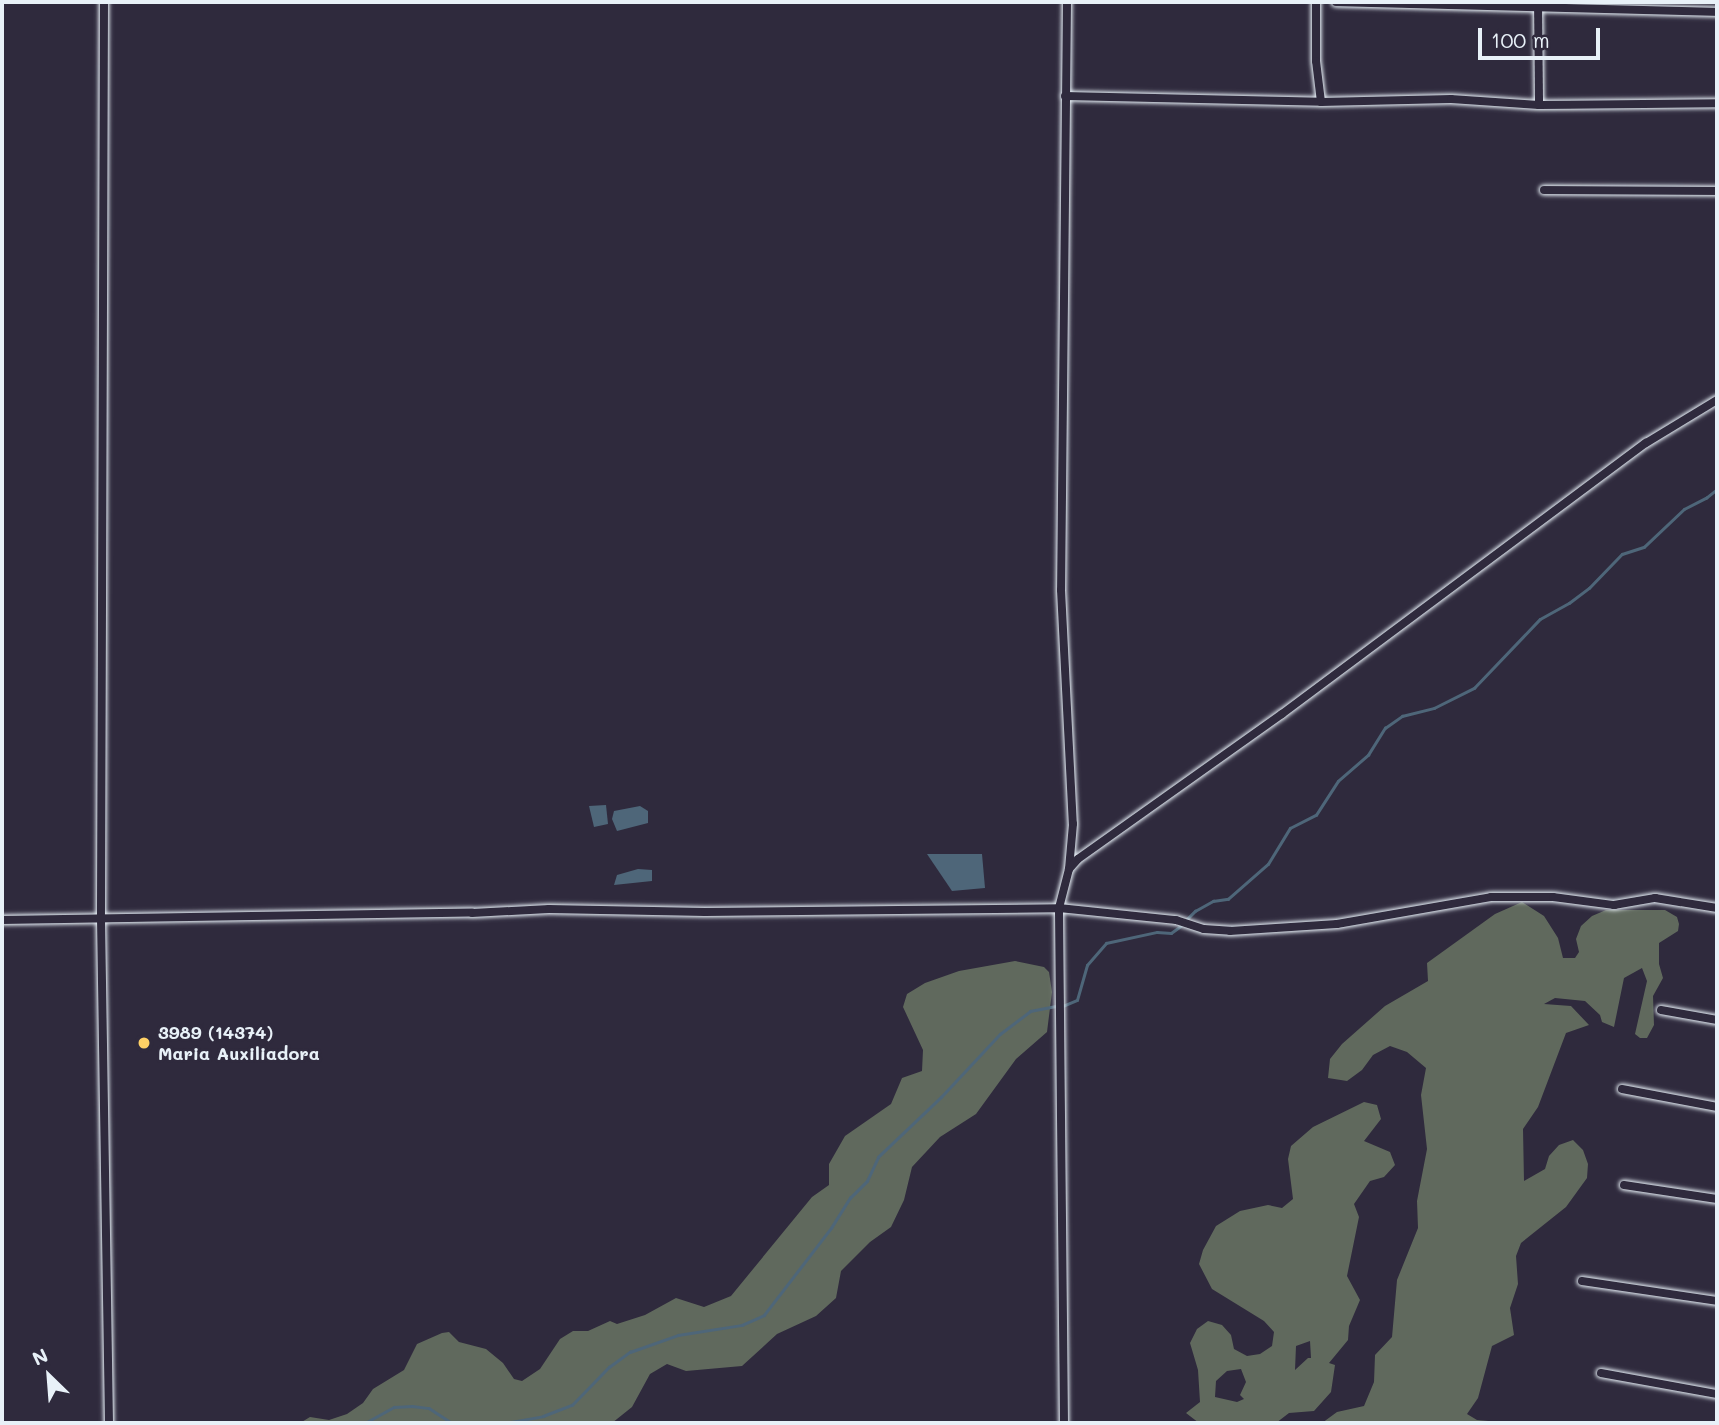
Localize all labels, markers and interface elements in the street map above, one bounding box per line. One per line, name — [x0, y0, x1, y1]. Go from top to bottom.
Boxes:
scale bar — [1481, 14, 1604, 58]
text: 100 m — [1491, 26, 1550, 53]
place label: 3989 (14374) Maria Auxiliadora — [158, 1022, 320, 1064]
marker: 3989 (14374) Maria Auxiliadora — [136, 1035, 152, 1051]
north arrow — [14, 1341, 84, 1411]
text: N — [28, 1342, 52, 1371]

